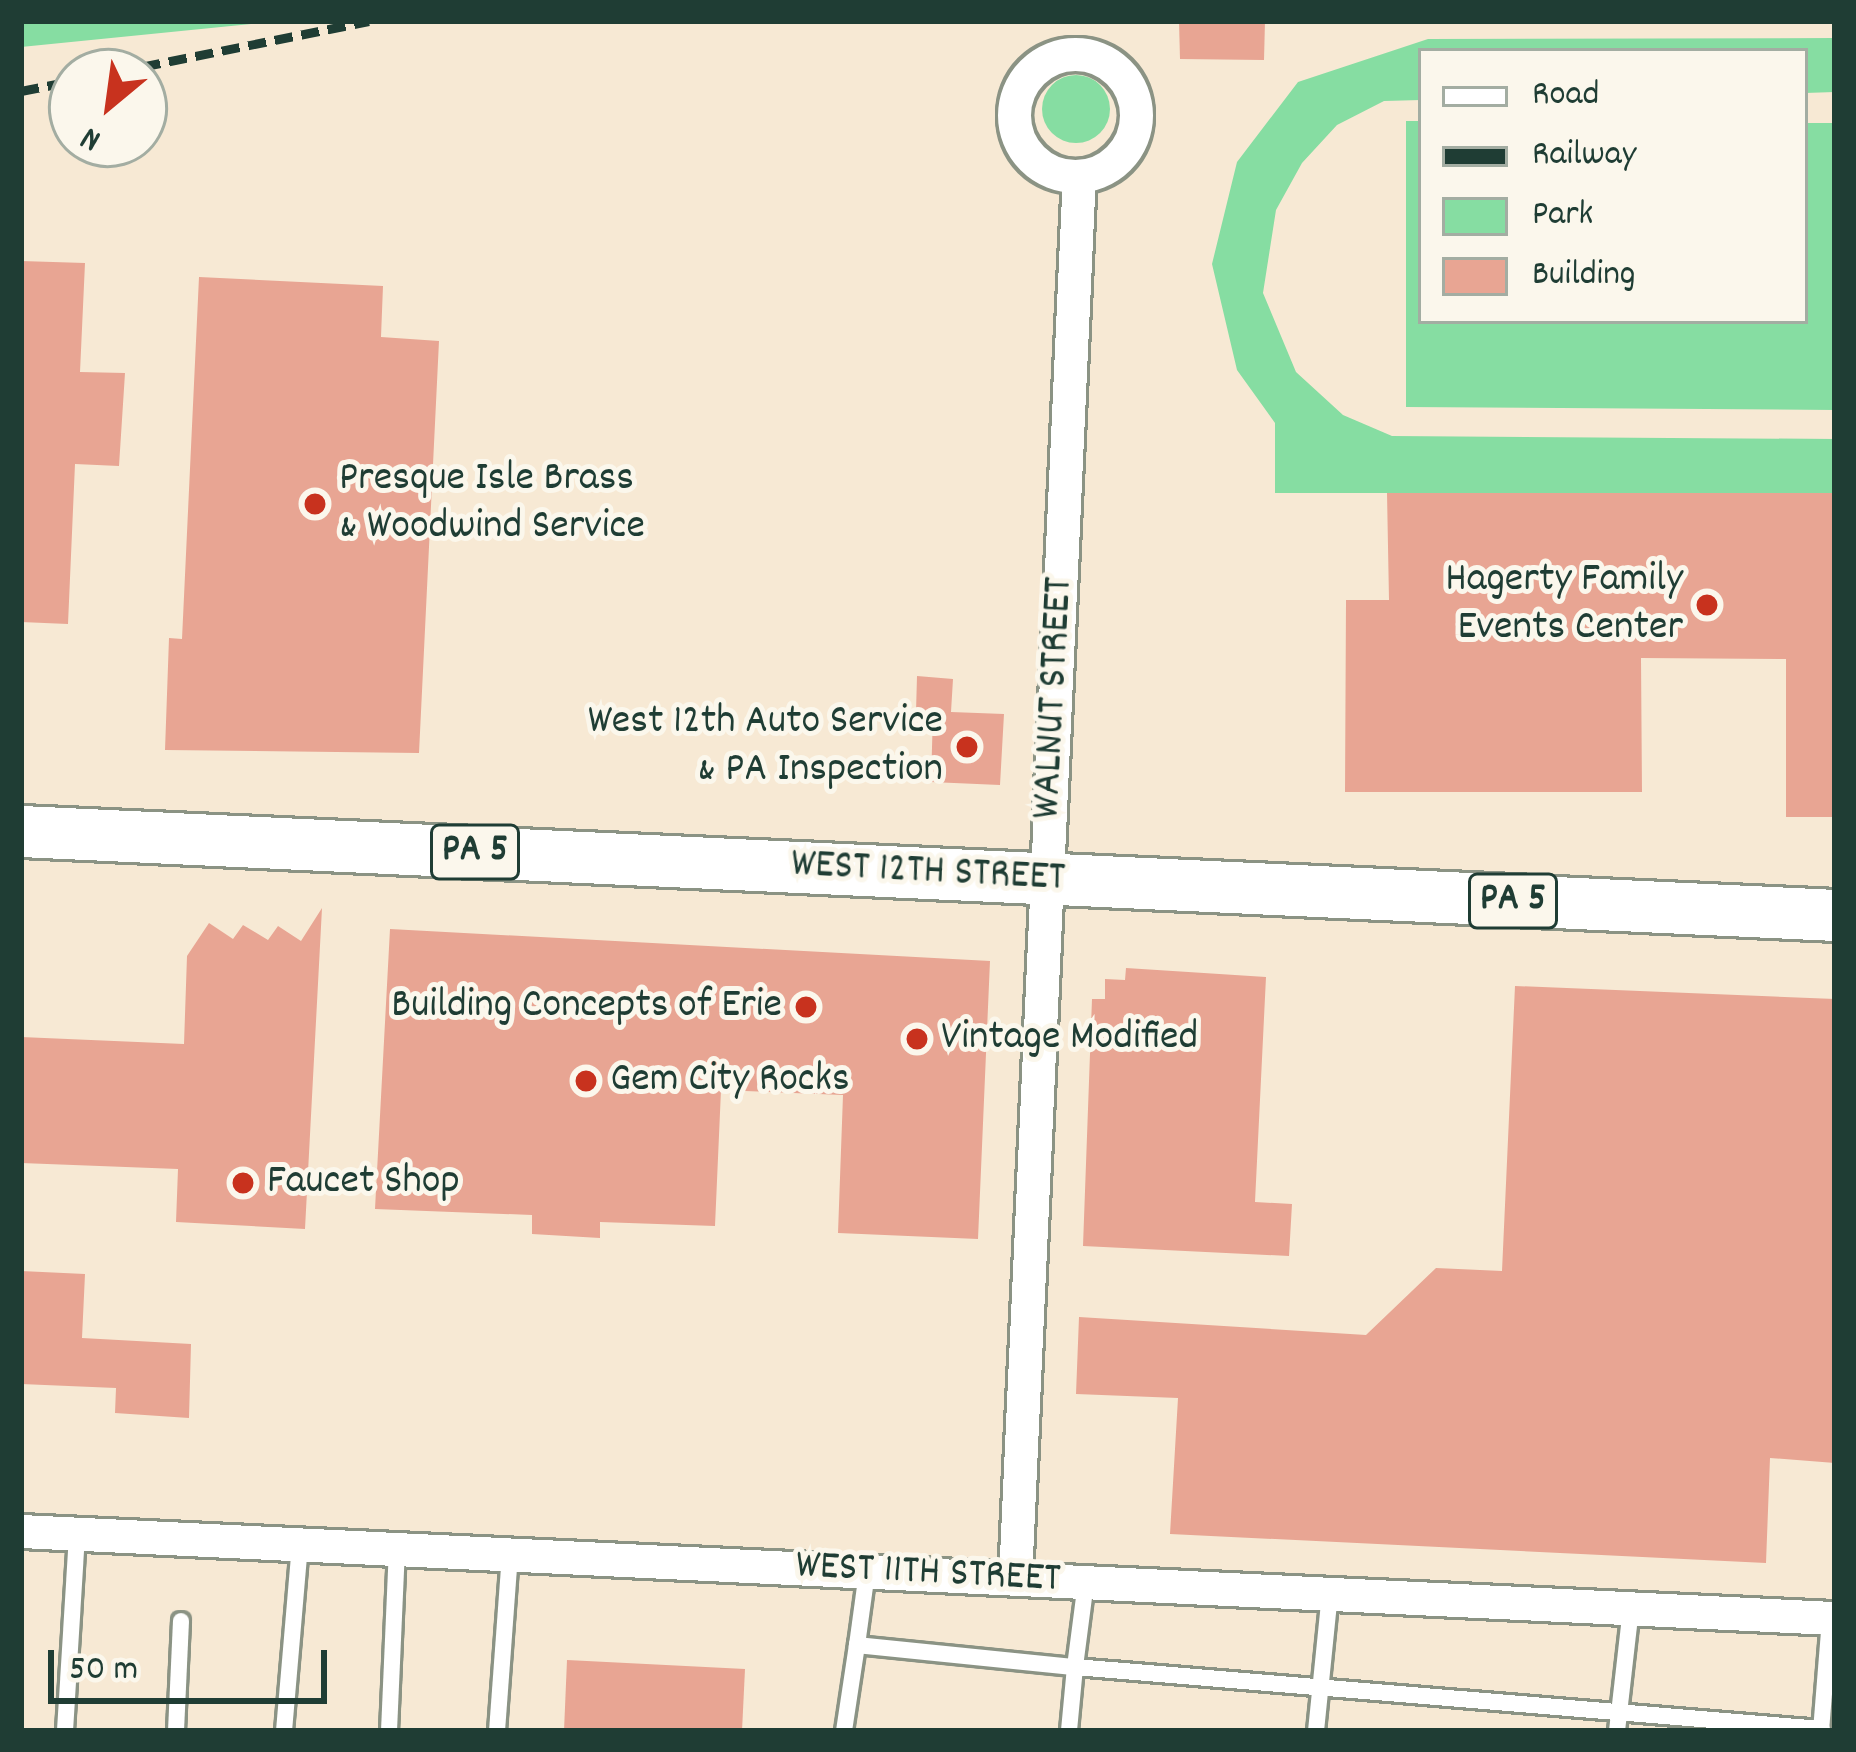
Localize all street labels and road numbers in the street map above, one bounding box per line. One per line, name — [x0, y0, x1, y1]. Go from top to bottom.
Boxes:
street label: WALNUT STREET — [1023, 576, 1087, 820]
road number: PA 5 — [430, 819, 520, 885]
street label: WEST 12TH STREET — [790, 841, 1066, 905]
road number: PA 5 — [1468, 868, 1558, 934]
street label: WEST 11TH STREET — [794, 1542, 1062, 1606]

